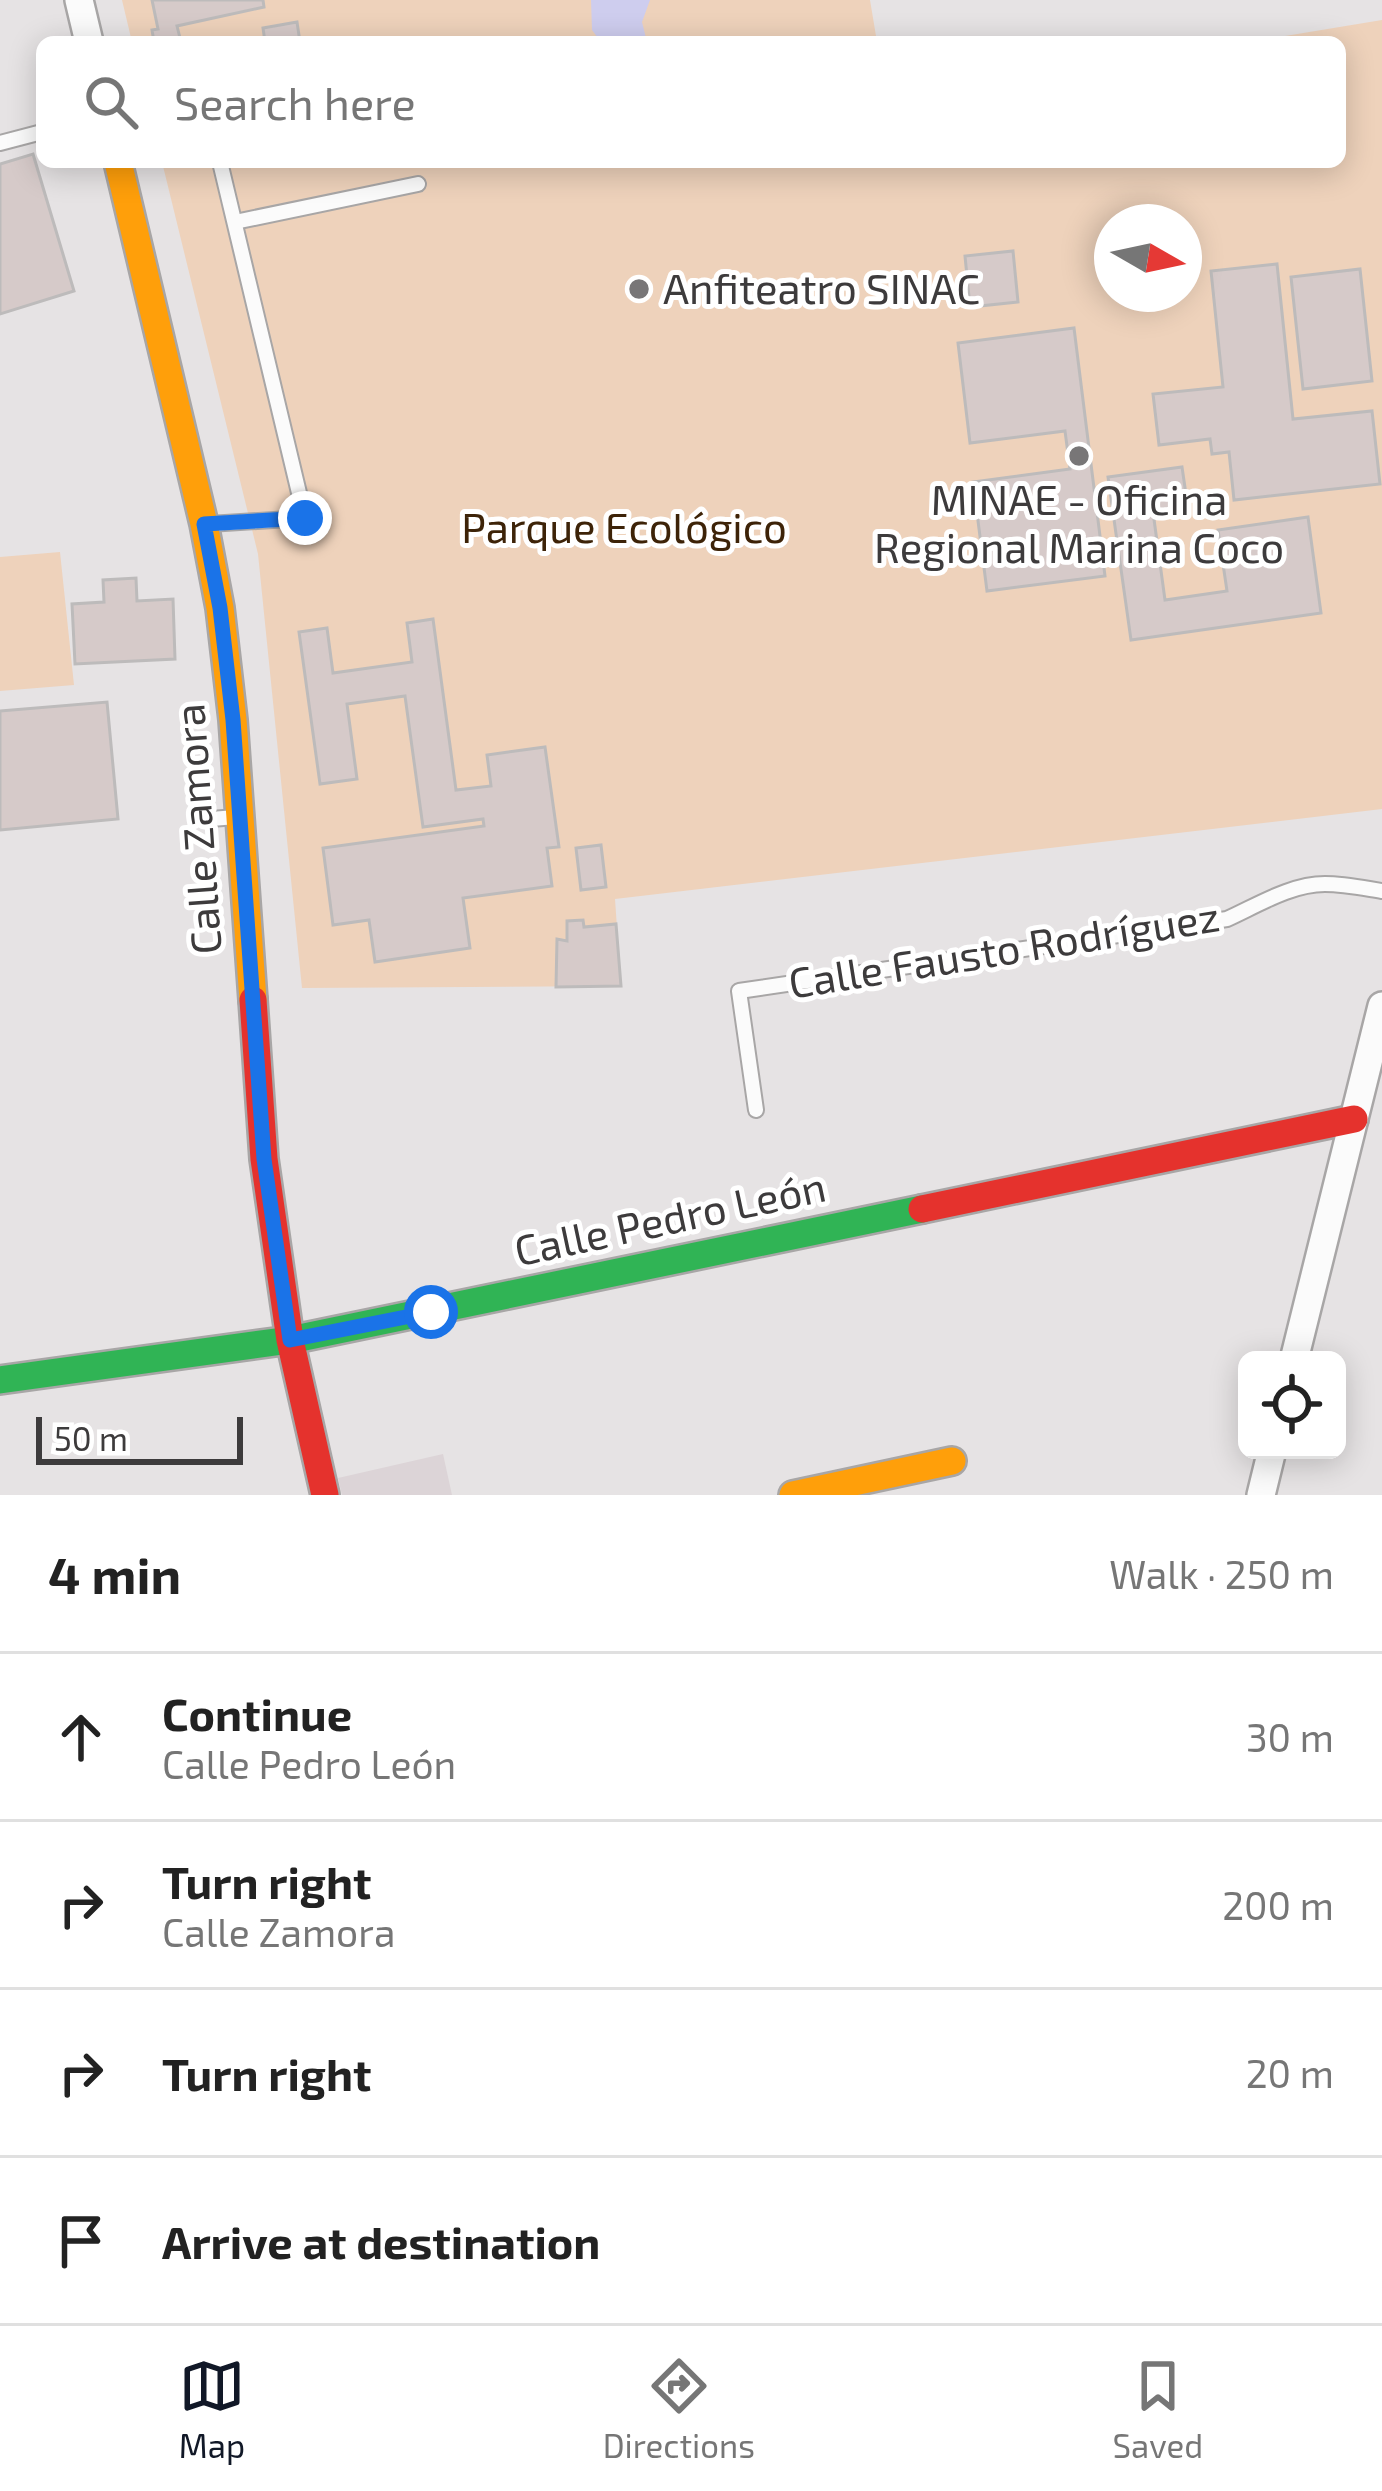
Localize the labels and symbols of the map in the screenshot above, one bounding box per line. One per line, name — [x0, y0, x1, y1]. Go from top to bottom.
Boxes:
north arrow — [1094, 204, 1202, 312]
place label: Anfiteatro SINAC — [663, 262, 980, 312]
marker: Anfiteatro SINAC — [626, 276, 652, 302]
marker: MINAE - Oficina Regional Marina Coco — [1066, 443, 1092, 469]
place label: MINAE - Oficina Regional Marina Coco — [874, 473, 1284, 571]
route end — [278, 491, 332, 545]
park label: Parque Ecológico — [461, 501, 787, 551]
street label: Calle Zamora — [162, 702, 230, 956]
street label: Calle Fausto Rodríguez — [785, 889, 1223, 1007]
street label: Calle Pedro León — [509, 1160, 830, 1274]
route start — [404, 1285, 458, 1339]
scale bar — [36, 1411, 243, 1464]

